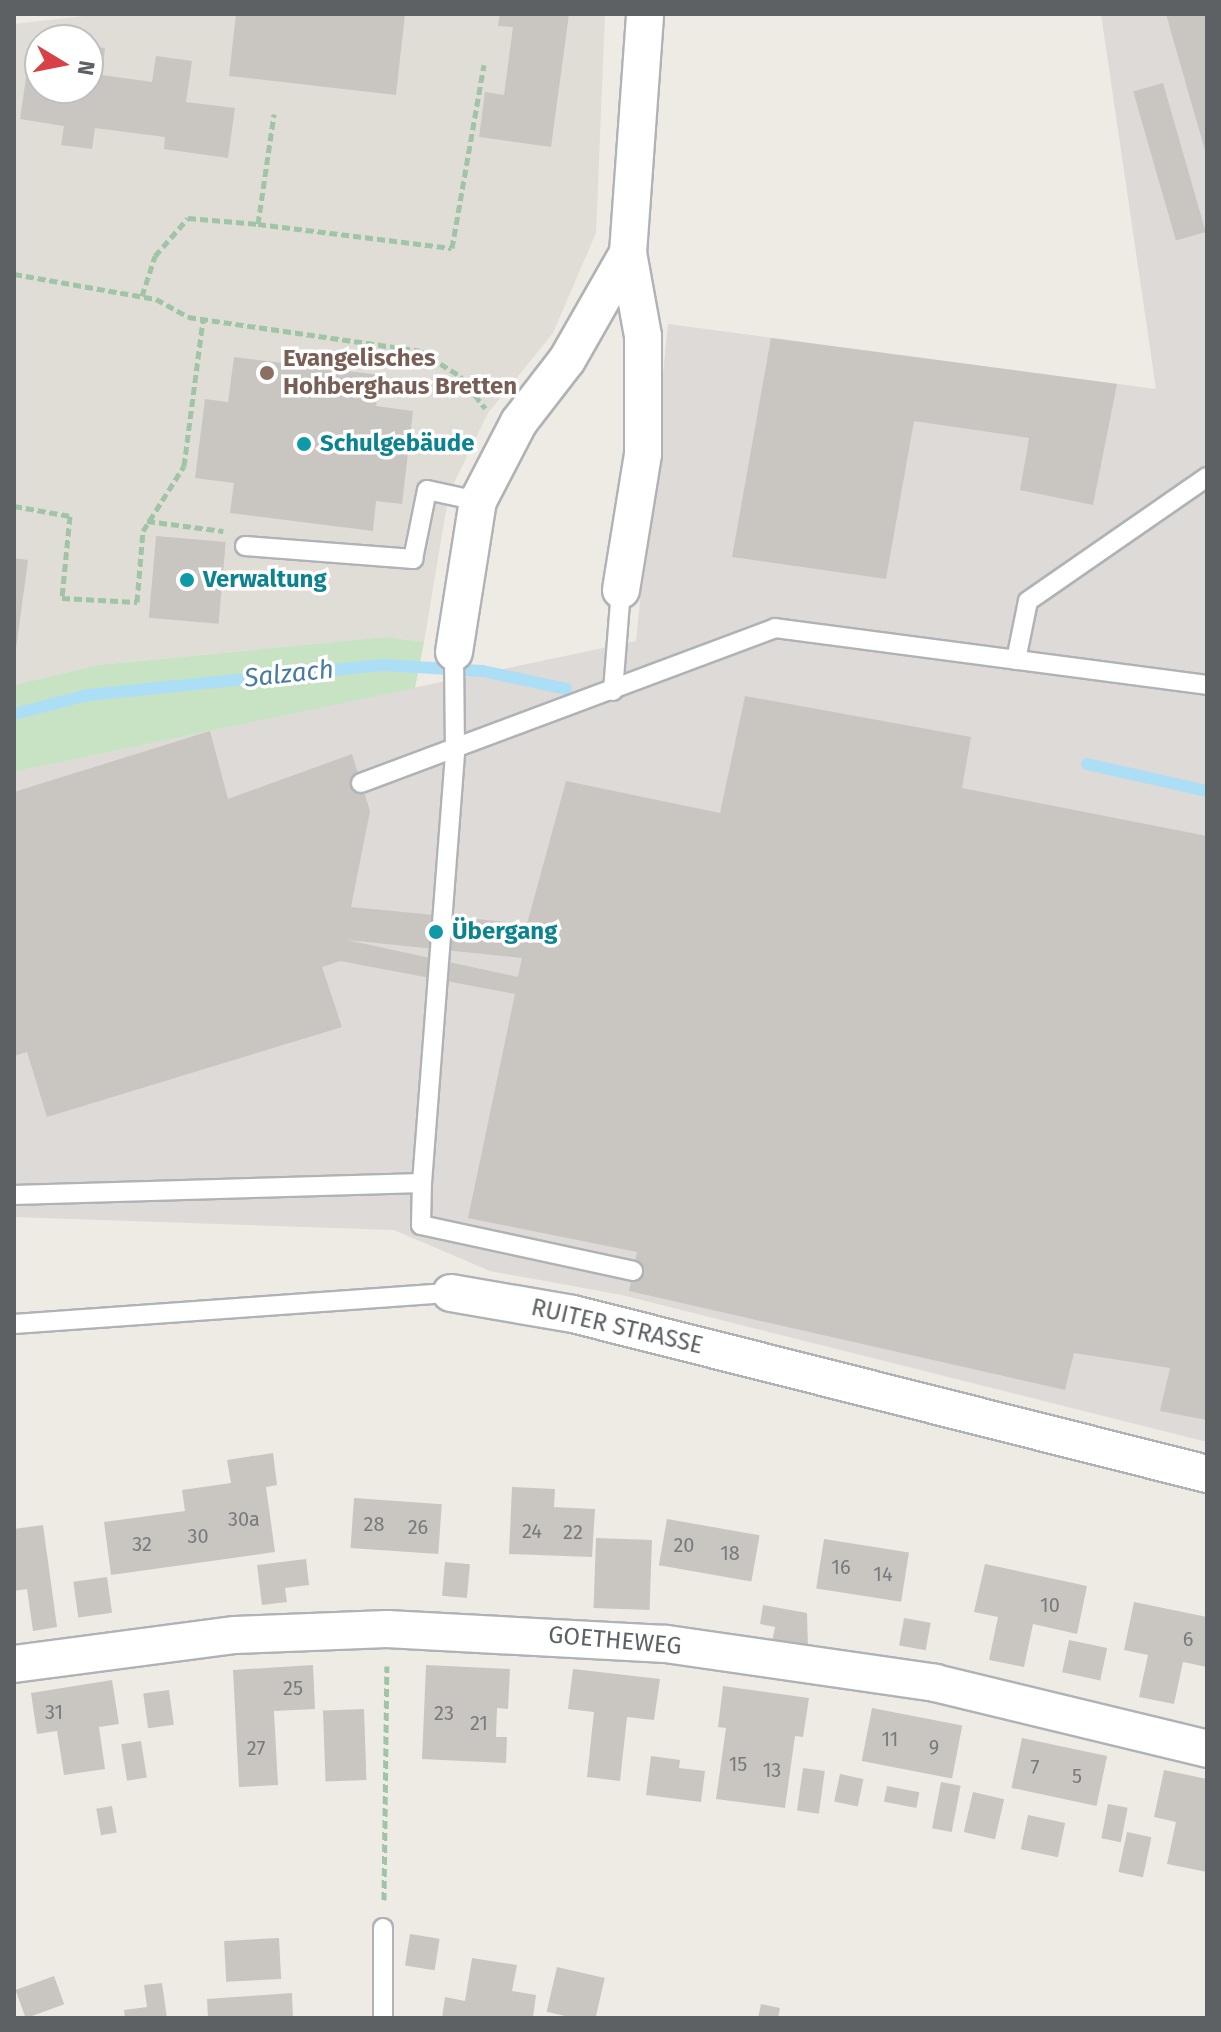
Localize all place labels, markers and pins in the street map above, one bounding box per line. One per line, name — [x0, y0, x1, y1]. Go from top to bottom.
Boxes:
place label: Evangelisches Hohberghaus Bretten — [283, 345, 517, 401]
marker: Evangelisches Hohberghaus Bretten — [258, 364, 276, 382]
place label: Schulgebäude — [320, 430, 474, 458]
marker: Schulgebäude — [295, 435, 313, 453]
place label: Verwaltung — [203, 566, 327, 594]
marker: Verwaltung — [178, 571, 196, 589]
place label: Übergang — [452, 918, 557, 946]
marker: Übergang — [427, 923, 445, 941]

